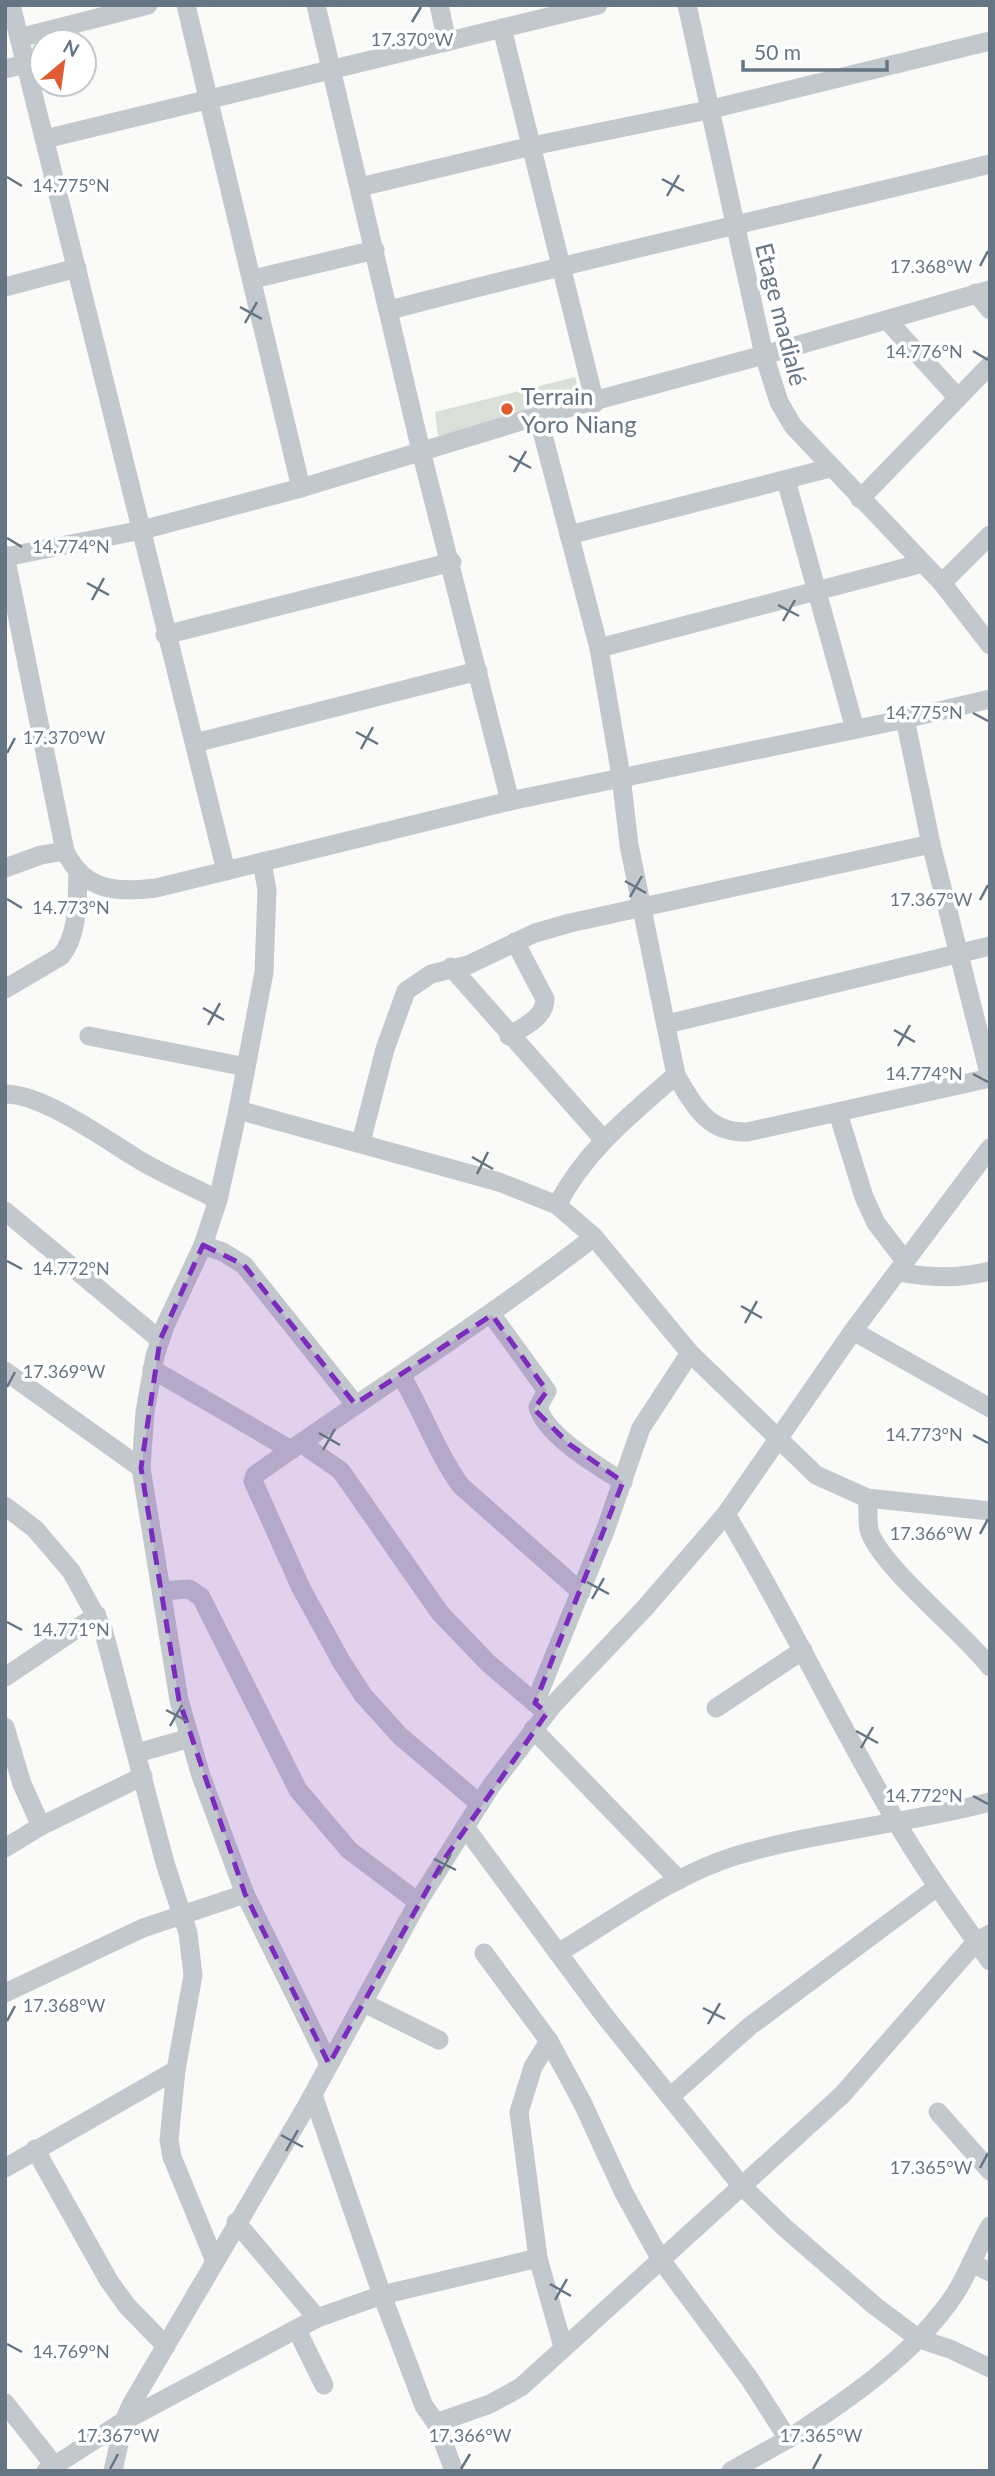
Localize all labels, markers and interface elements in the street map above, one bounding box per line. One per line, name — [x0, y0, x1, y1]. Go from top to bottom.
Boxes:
north arrow — [28, 28, 98, 98]
text: 17.370°W — [371, 28, 454, 50]
scale bar — [743, 28, 886, 72]
text: N — [60, 34, 83, 61]
text: 50 m — [754, 39, 801, 64]
text: 14.775°N — [32, 174, 110, 196]
street label: Etage madialé — [750, 240, 814, 388]
text: 17.368°W — [890, 255, 973, 277]
text: 14.776°N — [885, 340, 963, 362]
place label: Terrain Yoro Niang — [521, 381, 637, 438]
marker: Terrain Yoro Niang — [499, 401, 515, 417]
text: 14.774°N — [32, 535, 110, 557]
text: 14.775°N — [885, 701, 963, 723]
text: 17.370°W — [23, 726, 106, 748]
text: 17.367°W — [890, 888, 973, 910]
text: 14.773°N — [32, 896, 110, 918]
text: 14.774°N — [885, 1062, 963, 1084]
text: 14.772°N — [32, 1257, 110, 1279]
text: 17.369°W — [23, 1360, 106, 1382]
text: 14.773°N — [885, 1423, 963, 1445]
text: 17.366°W — [890, 1522, 973, 1544]
text: 14.771°N — [32, 1618, 110, 1640]
text: 14.772°N — [885, 1784, 963, 1806]
text: 17.368°W — [23, 1994, 106, 2016]
text: 17.365°W — [890, 2156, 973, 2178]
text: 14.769°N — [32, 2340, 110, 2362]
text: 17.367°W — [77, 2424, 160, 2446]
text: 17.366°W — [429, 2424, 512, 2446]
text: 17.365°W — [780, 2424, 863, 2446]

